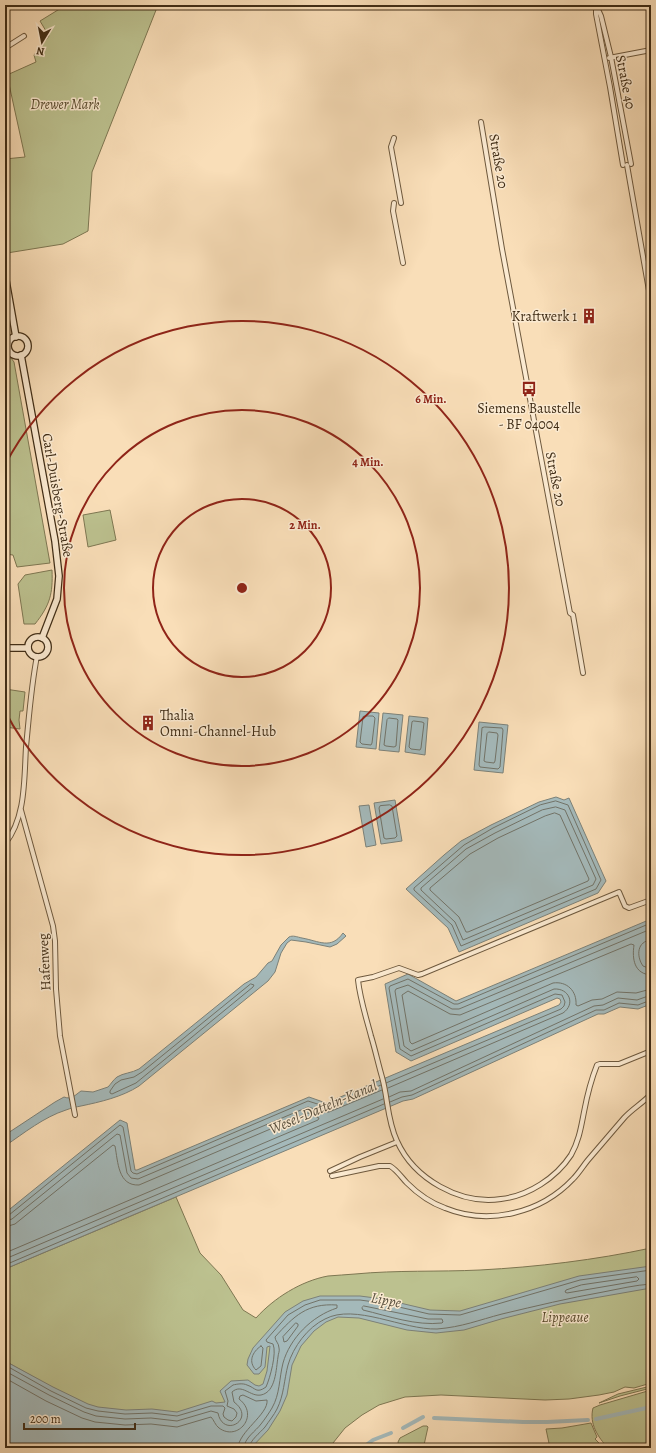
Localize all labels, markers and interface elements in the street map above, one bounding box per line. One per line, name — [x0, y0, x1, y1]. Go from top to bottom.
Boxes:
north arrow — [22, 22, 62, 62]
text: N — [35, 43, 46, 59]
street label: Straße 40 — [611, 53, 640, 111]
park label: Drewer Mark — [31, 95, 99, 114]
street label: Straße 20 — [484, 132, 513, 190]
place label: Kraftwerk 1 — [512, 307, 577, 326]
building icon: Kraftwerk 1 — [580, 307, 598, 325]
bus stop icon: Siemens Baustelle - BF 04004 — [520, 380, 538, 398]
text: 6 Min. — [415, 391, 447, 407]
place label: Siemens Baustelle - BF 04004 — [477, 399, 581, 434]
street label: Carl-Duisberg-Straße — [37, 432, 78, 558]
street label: Straße 20 — [541, 450, 570, 508]
text: 4 Min. — [352, 454, 384, 470]
text: 2 Min. — [289, 517, 321, 533]
centre of rings — [235, 581, 249, 595]
place label: Thalia Omni-Channel-Hub — [160, 706, 276, 741]
building icon: Thalia Omni-Channel-Hub — [139, 714, 157, 732]
street label: Hafenweg — [34, 933, 55, 991]
water label: Wesel-Datteln-Kanal — [266, 1075, 380, 1139]
water label: Lippe — [369, 1287, 404, 1313]
park label: Lippeaue — [542, 1308, 588, 1327]
scale bar — [24, 1405, 135, 1431]
text: 200 m — [30, 1411, 61, 1427]

